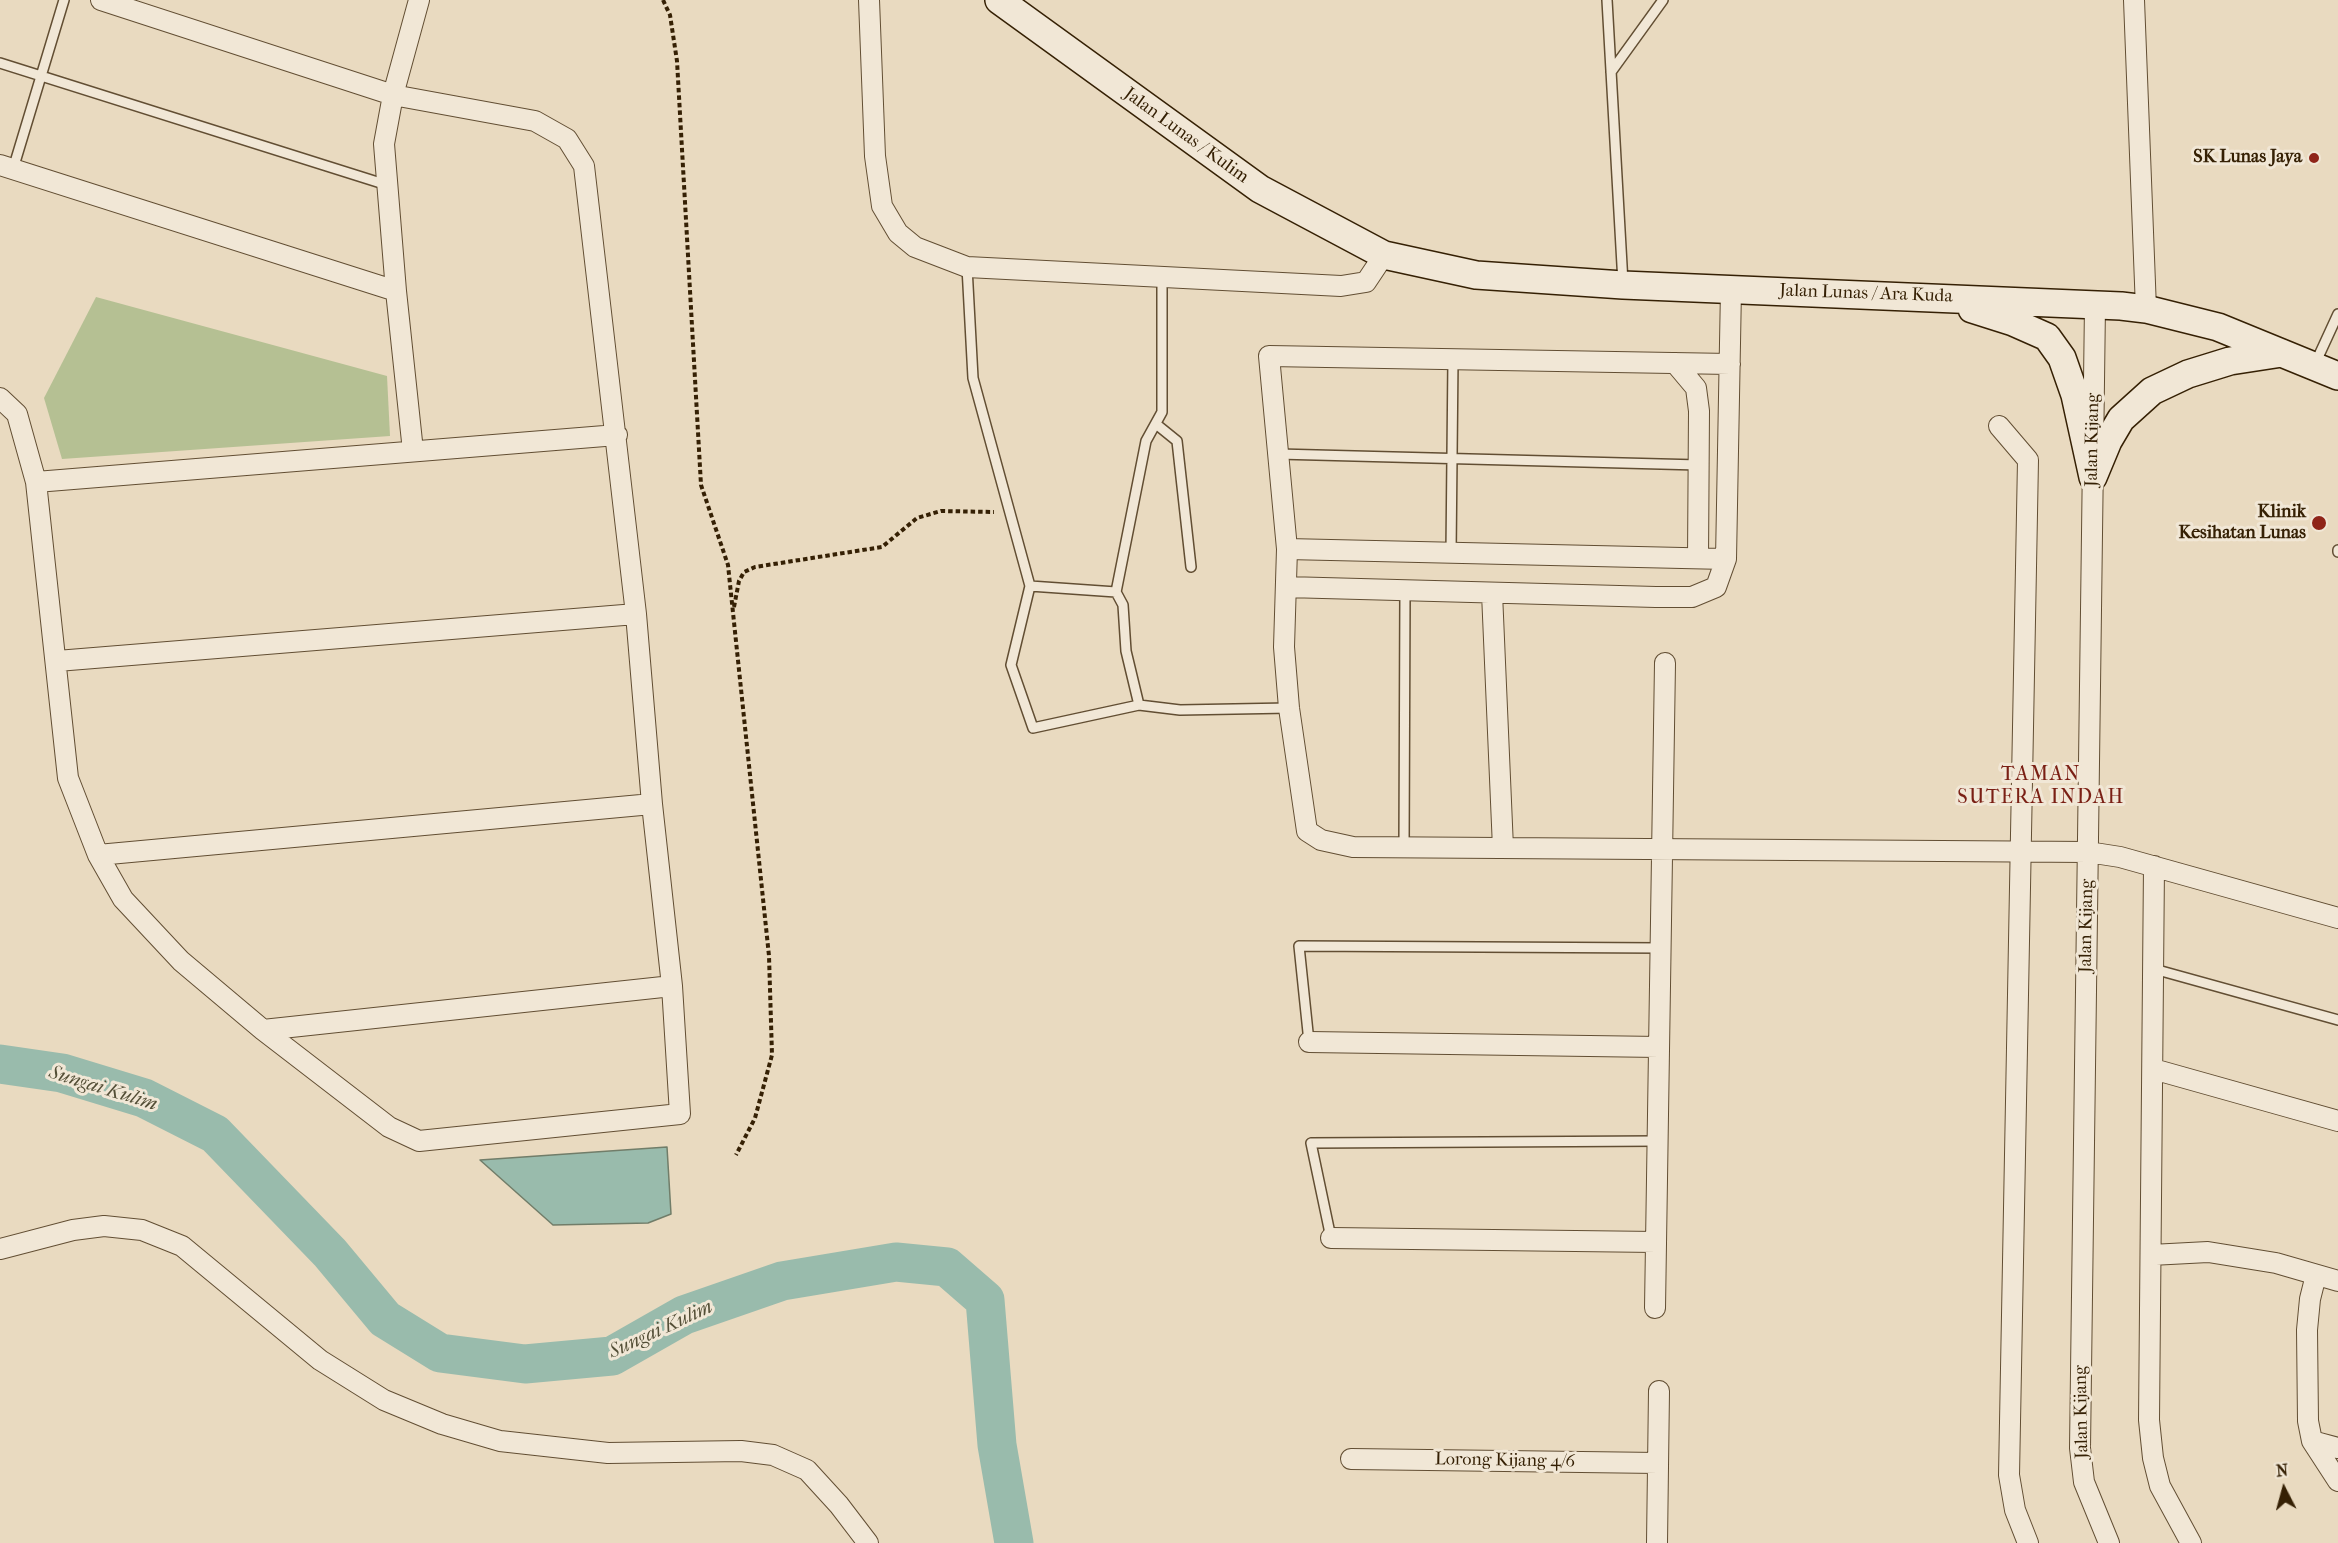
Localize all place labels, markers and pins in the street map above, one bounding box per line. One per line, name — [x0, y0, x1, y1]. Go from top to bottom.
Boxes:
place label: SK Lunas Jaya — [2193, 147, 2302, 169]
marker: SK Lunas Jaya — [2307, 151, 2321, 165]
place label: Klinik Kesihatan Lunas — [2178, 502, 2306, 544]
marker: Klinik Kesihatan Lunas — [2310, 514, 2328, 532]

